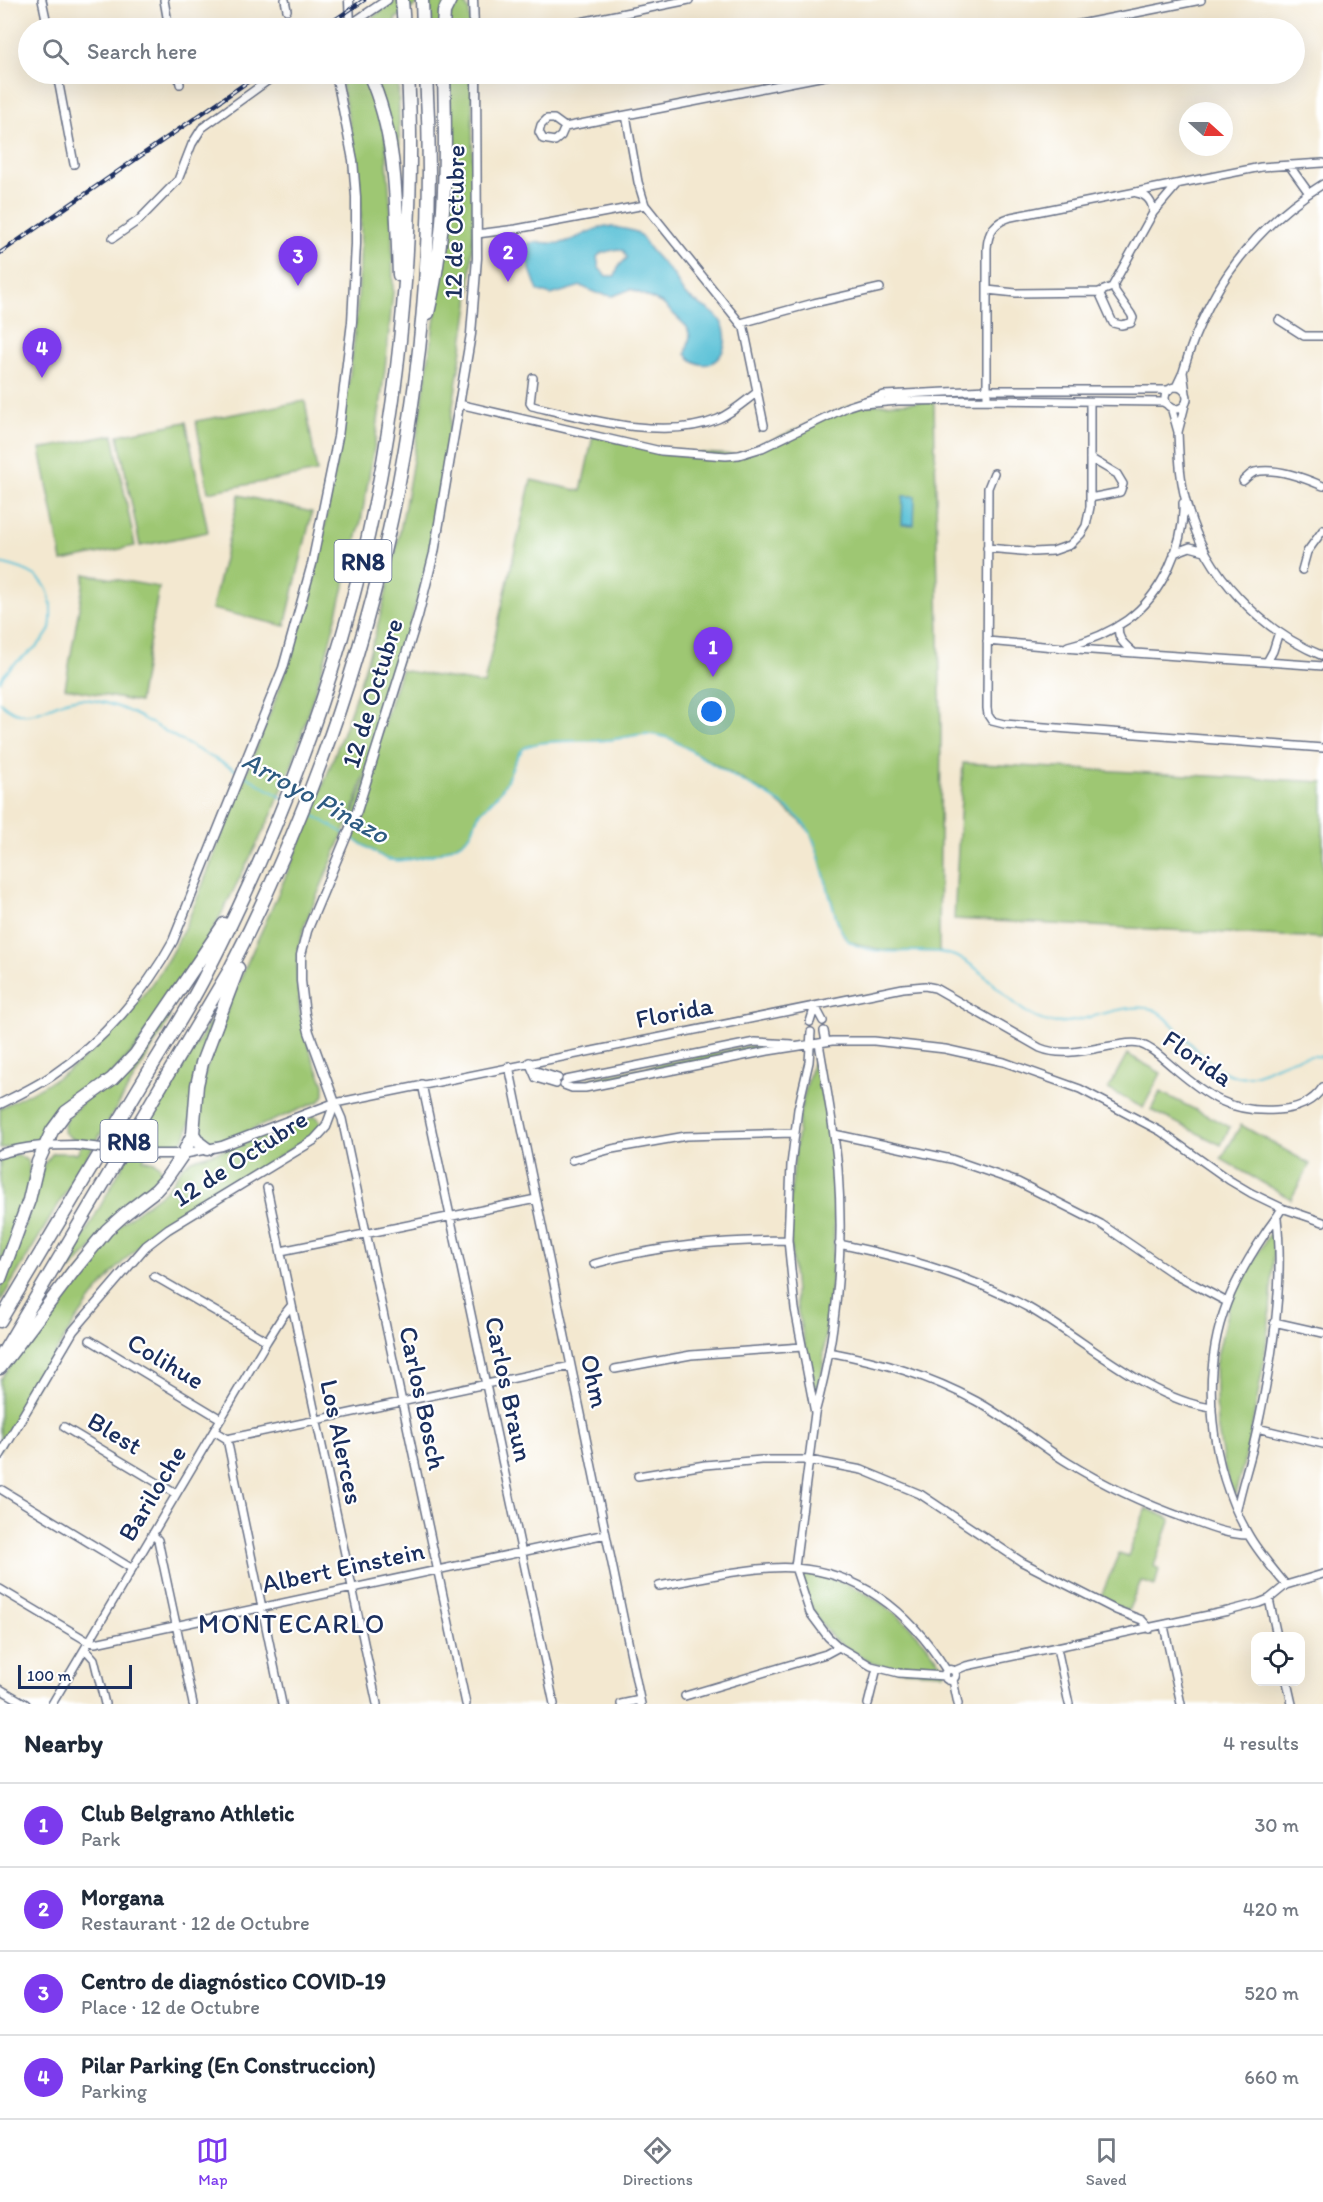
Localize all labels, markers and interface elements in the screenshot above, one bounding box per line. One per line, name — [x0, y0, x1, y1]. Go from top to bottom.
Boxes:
search box — [18, 18, 1305, 84]
icon: search — [39, 35, 72, 68]
text: Search here — [87, 38, 197, 65]
north arrow — [1179, 102, 1233, 156]
street label: 12 de Octubre — [437, 144, 471, 300]
pin: 2 — [488, 232, 528, 282]
pin: 3 — [278, 236, 318, 286]
pin: 4 — [22, 328, 62, 378]
road number: RN8 — [334, 540, 392, 582]
street label: 12 de Octubre — [334, 614, 410, 772]
pin: 1 — [694, 628, 732, 677]
your location — [697, 697, 726, 726]
water label: Arroyo Pinazo — [237, 743, 396, 851]
street label: Florida — [633, 989, 716, 1035]
street label: Florida — [1157, 1022, 1240, 1094]
street label: 12 de Octubre — [166, 1102, 314, 1214]
road number: RN8 — [100, 1120, 158, 1162]
street label: Carlos Braun — [478, 1314, 540, 1465]
street label: Carlos Bosch — [392, 1323, 454, 1473]
street label: Colihue — [122, 1326, 210, 1396]
street label: Ohm — [574, 1351, 616, 1411]
street label: Los Alerces — [313, 1377, 371, 1507]
street label: Blest — [82, 1404, 148, 1462]
street label: Bariloche — [111, 1439, 193, 1547]
street label: Albert Einstein — [259, 1534, 427, 1600]
district label: MONTECARLO — [198, 1607, 386, 1640]
map controls — [1251, 1632, 1305, 1686]
button: locate — [1251, 1632, 1305, 1686]
scale bar — [18, 1662, 132, 1690]
text: 100 m — [27, 1666, 71, 1685]
text: Nearby — [24, 1727, 103, 1759]
text: 4 results — [1223, 1731, 1299, 1755]
text: Club Belgrano Athletic — [81, 1800, 294, 1827]
text: 1 — [39, 1813, 48, 1837]
text: 30 m — [1254, 1813, 1299, 1837]
text: Park — [81, 1827, 120, 1851]
text: Morgana — [81, 1884, 164, 1911]
text: 2 — [38, 1897, 49, 1921]
text: 420 m — [1243, 1897, 1299, 1921]
text: Restaurant · 12 de Octubre — [81, 1911, 310, 1935]
text: Centro de diagnóstico COVID-19 — [81, 1968, 386, 1995]
text: 3 — [38, 1981, 49, 2005]
text: 520 m — [1244, 1981, 1299, 2005]
text: Place · 12 de Octubre — [81, 1995, 260, 2019]
text: Pilar Parking (En Construccion) — [81, 2052, 376, 2079]
text: 4 — [37, 2065, 50, 2089]
text: 660 m — [1244, 2065, 1299, 2089]
text: Parking — [81, 2079, 147, 2103]
tab: Map — [196, 2134, 229, 2189]
tab: Directions — [622, 2134, 693, 2189]
tab: Saved — [1086, 2134, 1127, 2189]

